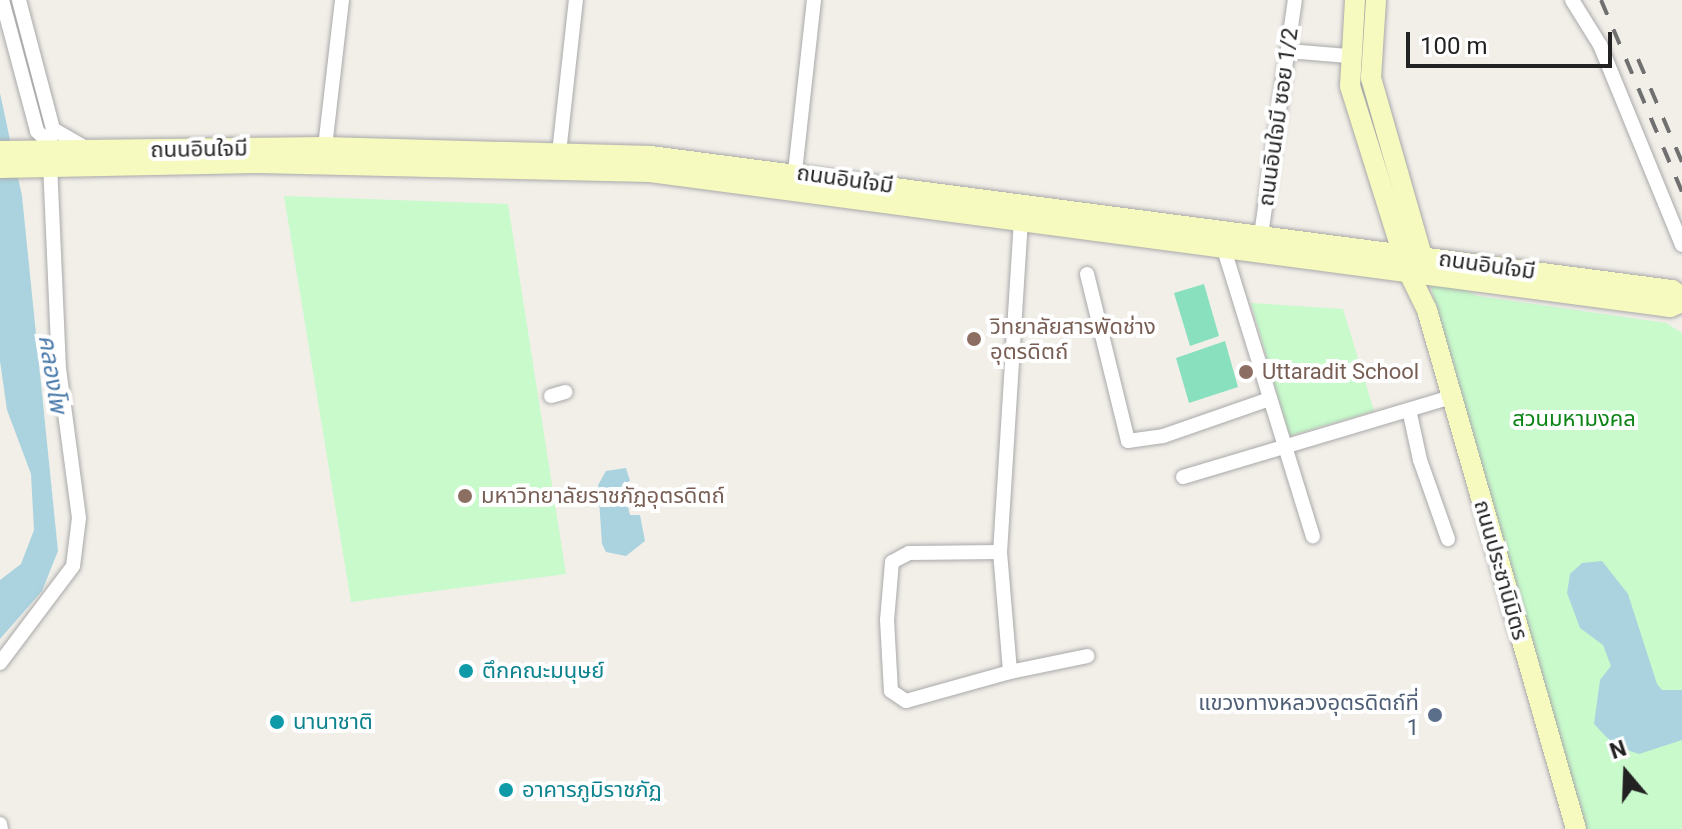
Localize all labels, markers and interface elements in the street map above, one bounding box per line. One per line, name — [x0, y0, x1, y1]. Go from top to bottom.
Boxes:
scale bar — [1410, 16, 1616, 66]
street label: ถนนอินใจมี ซอย 1/2 — [1252, 26, 1304, 208]
text: 100 m — [1420, 32, 1487, 60]
street label: ถนนอินใจมี — [150, 135, 248, 163]
street label: ถนนอินใจมี — [795, 159, 895, 199]
street label: ถนนอินใจมี — [1437, 245, 1537, 285]
place label: วิทยาลัยสารพัดช่าง อุตรดิตถ์ — [990, 313, 1156, 364]
marker: วิทยาลัยสารพัดช่าง อุตรดิตถ์ — [965, 330, 983, 348]
water label: คลองโพ — [32, 333, 72, 415]
place label: Uttaradit School — [1262, 359, 1419, 385]
marker: Uttaradit School — [1237, 363, 1255, 381]
park label: สวนมหามงคล — [1512, 406, 1636, 432]
place label: มหาวิทยาลัยราชภัฏอุตรดิตถ์ — [481, 483, 725, 509]
marker: มหาวิทยาลัยราชภัฏอุตรดิตถ์ — [456, 487, 474, 505]
street label: ถนนประชานิมิตร — [1468, 497, 1534, 643]
place label: ตึกคณะมนุษย์ — [482, 658, 604, 684]
marker: ตึกคณะมนุษย์ — [457, 662, 475, 680]
place label: แขวงทางหลวงอุตรดิตถ์ที่ 1 — [1198, 689, 1419, 740]
marker: แขวงทางหลวงอุตรดิตถ์ที่ 1 — [1426, 706, 1444, 724]
place label: นานาชาติ — [293, 709, 373, 735]
marker: นานาชาติ — [268, 713, 286, 731]
north arrow — [1586, 733, 1666, 813]
text: N — [1607, 735, 1629, 764]
place label: อาคารภูมิราชภัฏ — [522, 777, 662, 803]
marker: อาคารภูมิราชภัฏ — [497, 781, 515, 799]

